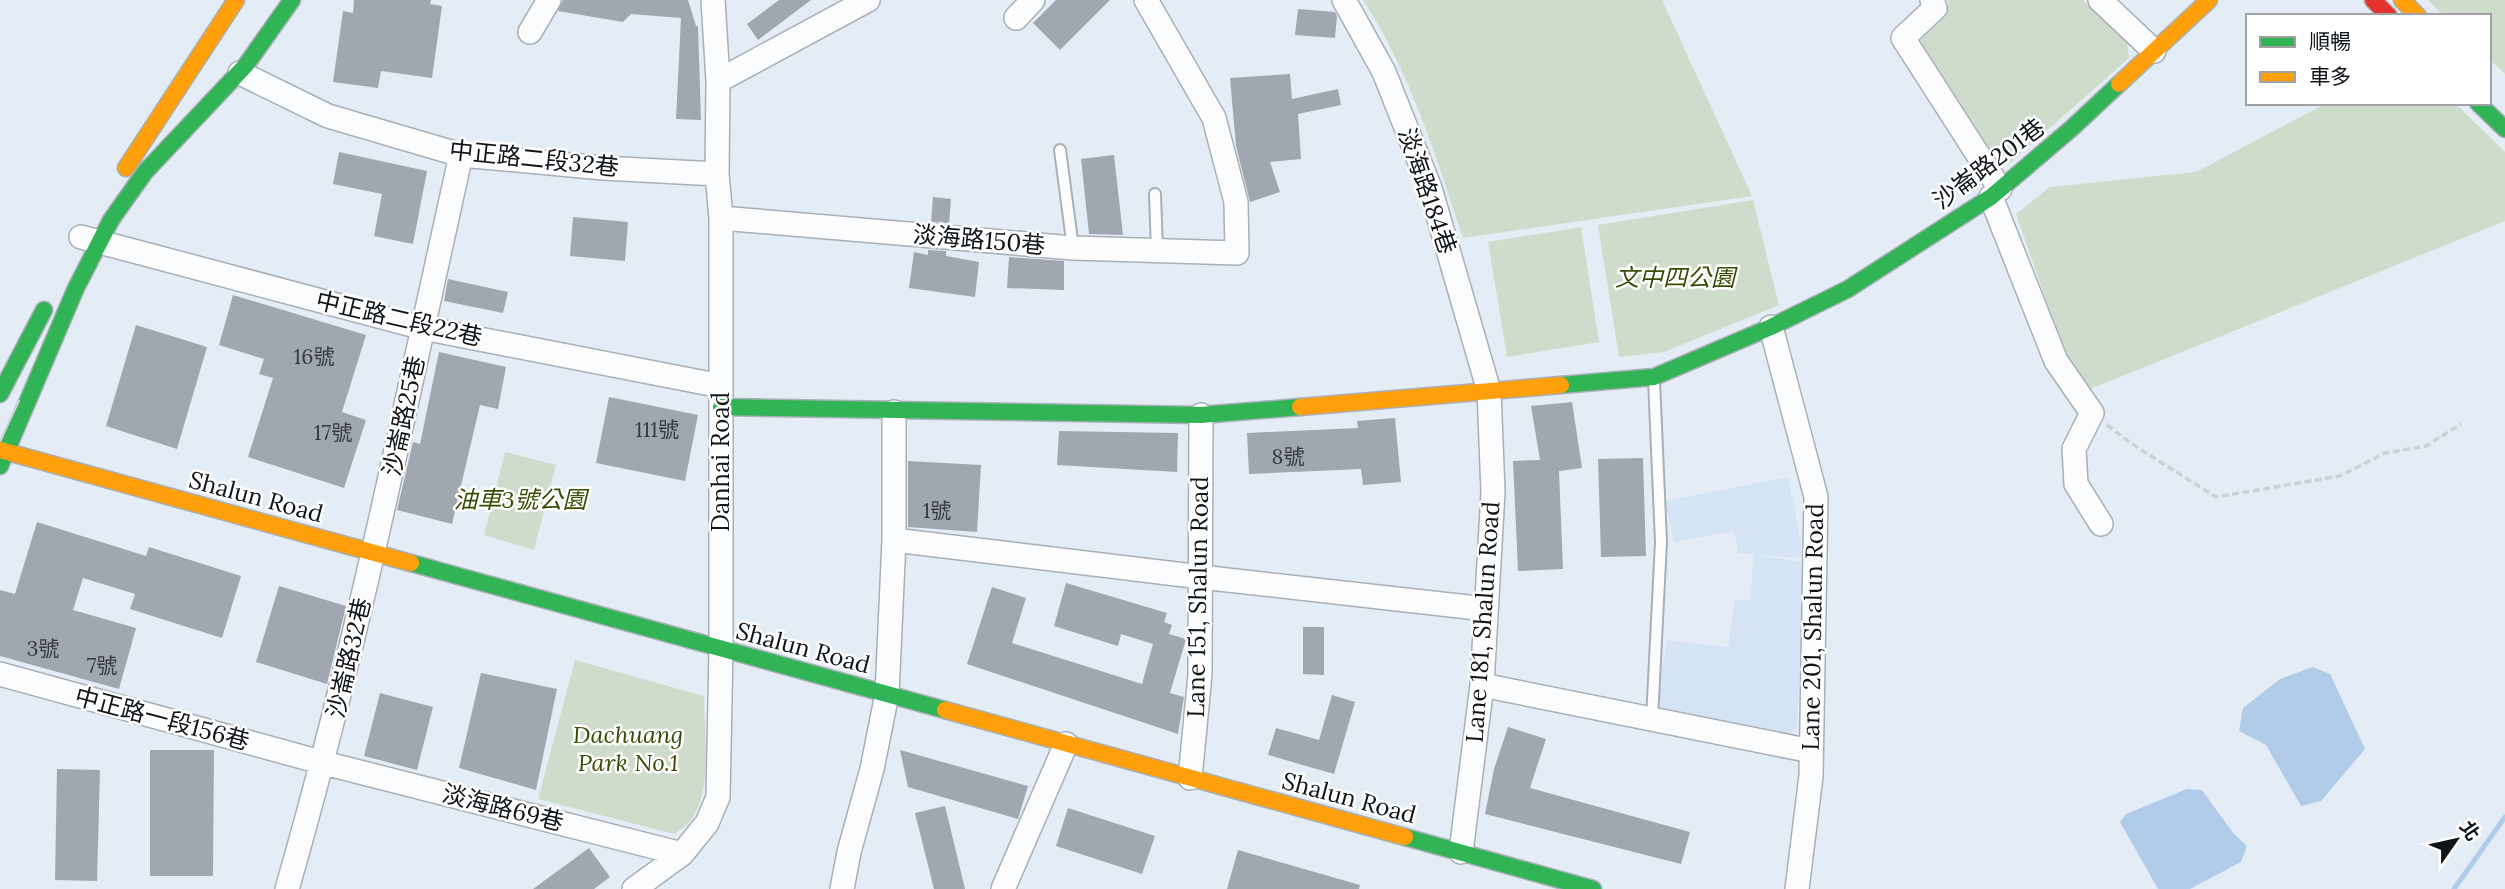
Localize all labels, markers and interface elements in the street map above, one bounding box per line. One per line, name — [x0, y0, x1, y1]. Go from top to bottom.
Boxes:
legend — [2246, 14, 2491, 105]
text: 順暢 — [2309, 28, 2351, 55]
text: 車多 — [2309, 63, 2351, 90]
street label: 沙崙路201巷 — [1926, 111, 2051, 216]
street label: 淡海路184巷 — [1391, 124, 1463, 258]
street label: 中正路二段32巷 — [448, 134, 620, 183]
street label: 淡海路150巷 — [912, 218, 1047, 261]
park label: 文中四公園 — [1615, 262, 1738, 293]
street label: 中正路二段22巷 — [313, 284, 485, 353]
house number: 16號 — [294, 343, 334, 370]
street label: 沙崙路25巷 — [376, 353, 431, 479]
street label: Danhai Road — [705, 392, 736, 532]
house number: 111號 — [635, 416, 679, 443]
house number: 17號 — [314, 419, 352, 446]
house number: 8號 — [1272, 443, 1304, 470]
street label: Shalun Road — [186, 464, 327, 529]
street label: Lane 151, Shalun Road — [1180, 476, 1215, 718]
park label: 油車3號公園 — [453, 484, 590, 515]
house number: 1號 — [923, 497, 951, 524]
street label: Lane 181, Shalun Road — [1459, 500, 1506, 744]
street label: Lane 201, Shalun Road — [1795, 503, 1830, 751]
street label: 沙崙路32巷 — [320, 595, 377, 721]
street label: Shalun Road — [733, 615, 874, 680]
house number: 3號 — [27, 635, 59, 662]
house number: 7號 — [87, 652, 117, 679]
street label: 中正路一段156巷 — [71, 680, 253, 757]
park label: Dachuang Park No.1 — [573, 719, 683, 778]
street label: Shalun Road — [1279, 765, 1420, 830]
street label: 淡海路69巷 — [439, 778, 567, 838]
north arrow — [2421, 805, 2491, 875]
text: 北 — [2455, 816, 2485, 845]

